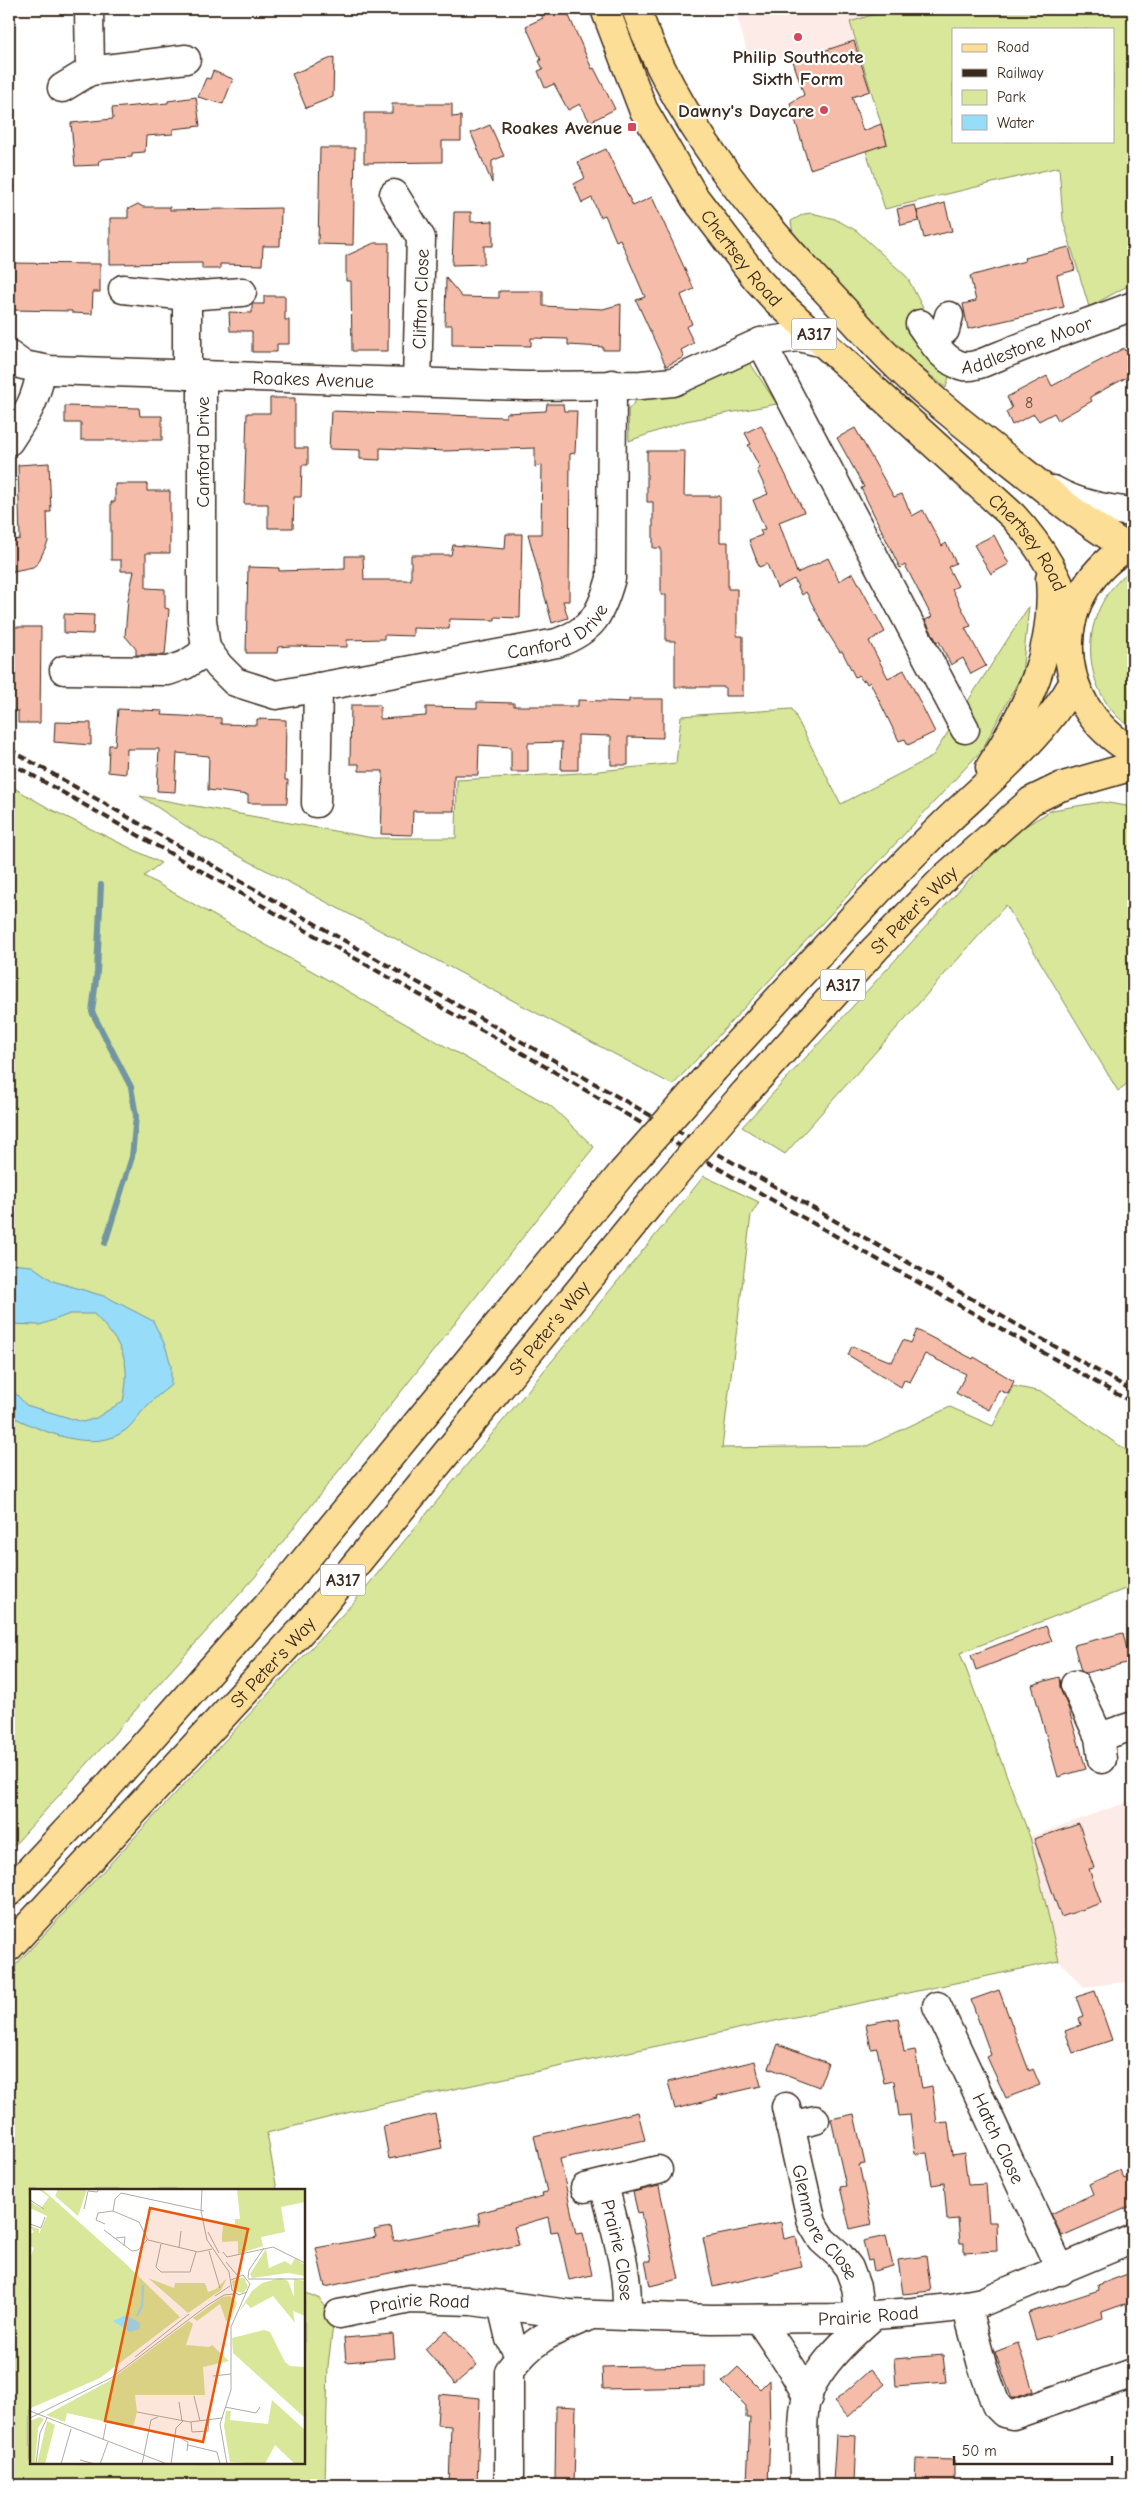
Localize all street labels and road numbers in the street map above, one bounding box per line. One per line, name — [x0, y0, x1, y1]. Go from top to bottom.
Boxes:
street label: Chertsey Road — [696, 206, 786, 311]
street label: Clifton Close — [408, 249, 434, 350]
street label: Addlestone Moor — [961, 312, 1096, 378]
road number: A317 — [792, 318, 836, 349]
street label: Roakes Avenue — [252, 367, 374, 393]
street label: Canford Drive — [192, 396, 214, 508]
street label: Chertsey Road — [984, 489, 1071, 595]
street label: Canford Drive — [505, 601, 613, 664]
street label: St Peter's Way — [866, 861, 963, 959]
road number: A317 — [820, 970, 866, 1000]
street label: St Peter's Way — [505, 1276, 595, 1380]
road number: A317 — [320, 1564, 366, 1596]
street label: St Peter's Way — [226, 1613, 321, 1713]
street label: Hatch Close — [967, 2090, 1029, 2187]
street label: Glenmore Close — [787, 2162, 862, 2283]
street label: Prairie Close — [596, 2197, 637, 2301]
street label: Prairie Road — [368, 2289, 470, 2319]
street label: Prairie Road — [818, 2301, 920, 2330]

